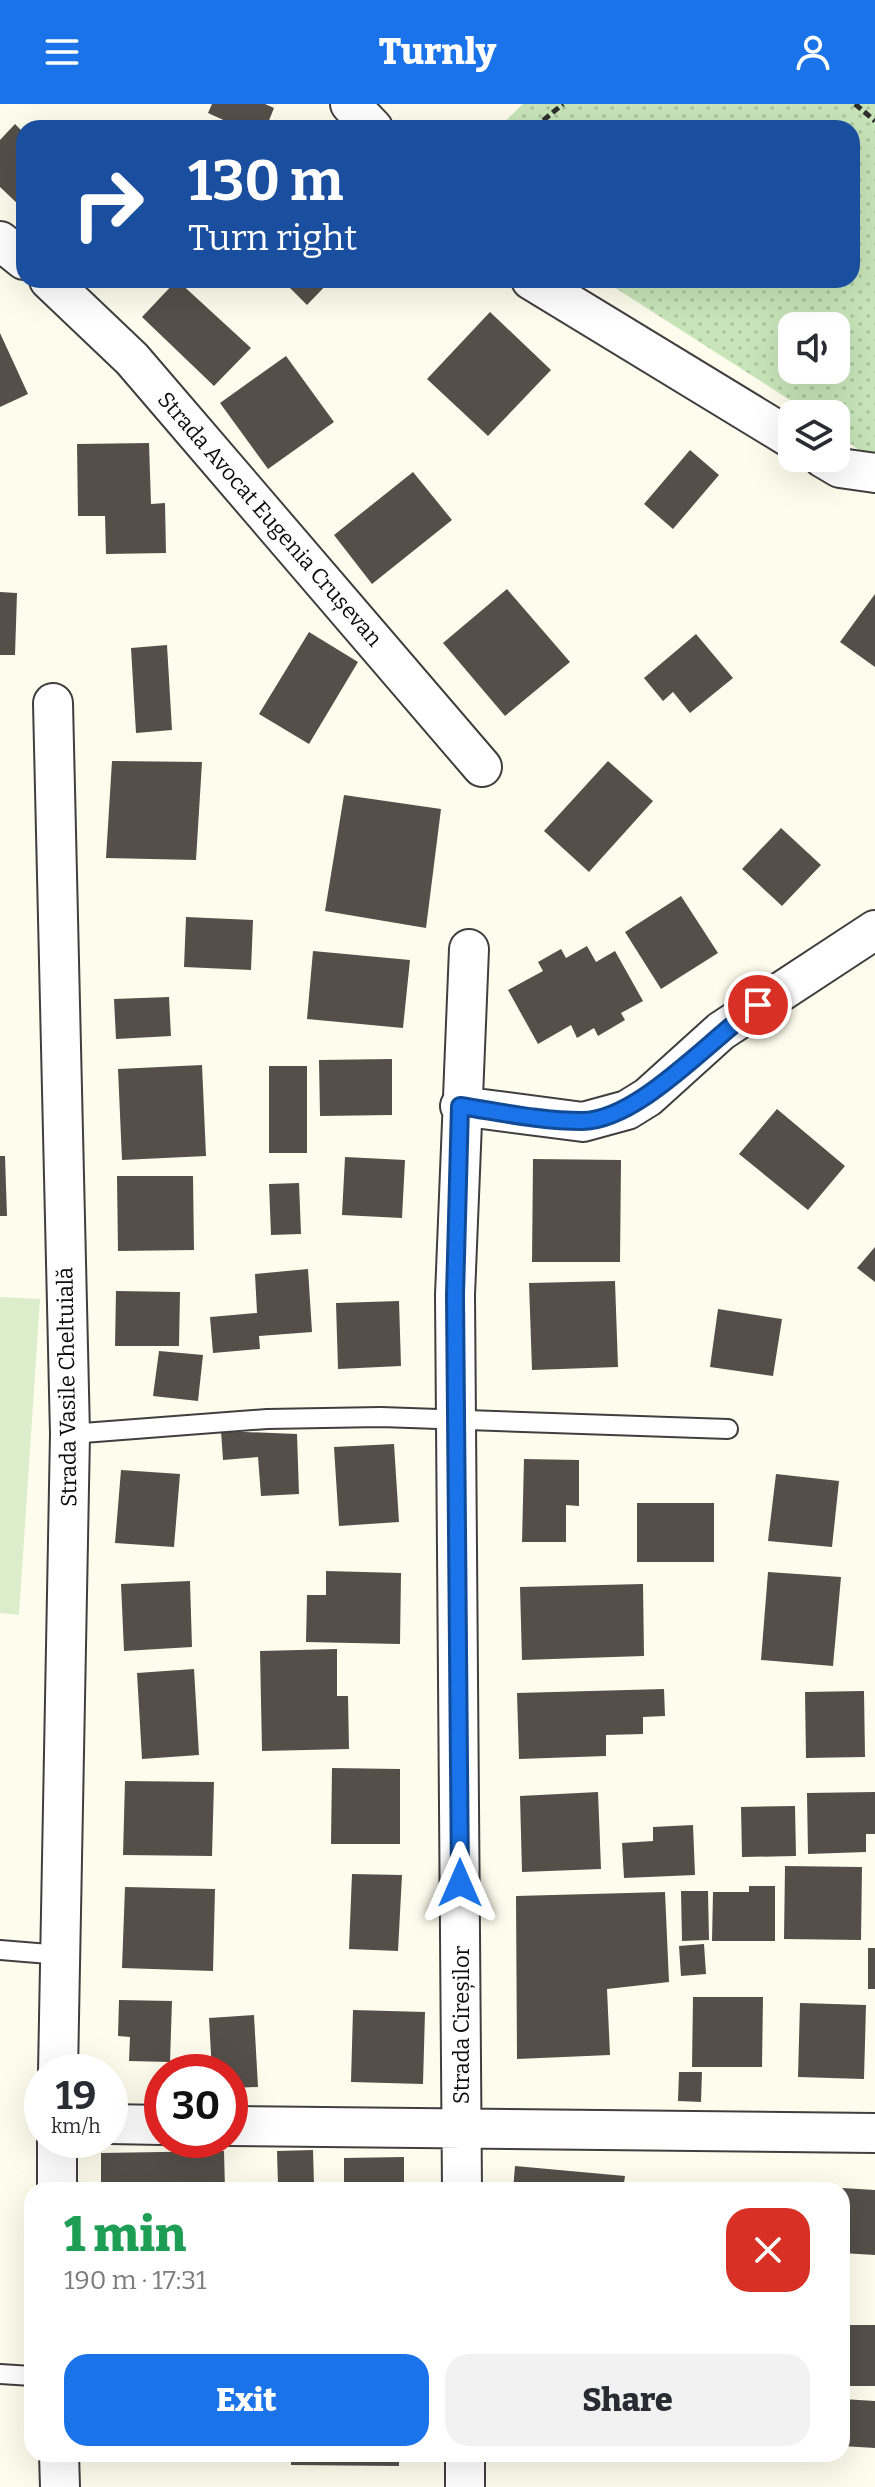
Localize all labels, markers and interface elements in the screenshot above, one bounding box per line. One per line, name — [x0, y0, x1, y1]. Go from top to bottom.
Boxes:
icon: menu — [40, 30, 84, 74]
text: Turnly — [379, 30, 496, 74]
icon: person — [791, 30, 835, 74]
text: 130 m — [188, 148, 344, 215]
icon: right — [56, 152, 160, 256]
text: Turn right — [188, 216, 357, 260]
map controls — [778, 312, 850, 472]
button: sound — [778, 312, 850, 384]
street label: Strada Avocat Eugenia Crușevan — [151, 386, 388, 653]
button: layers — [778, 400, 850, 472]
pin — [724, 971, 792, 1039]
icon: arrive — [736, 983, 780, 1027]
street label: Strada Vasile Cheltuială — [51, 1267, 83, 1507]
position arrow — [418, 1841, 502, 1925]
street label: Strada Cireșilor — [448, 1945, 476, 2104]
speed limit sign: 30 — [144, 2054, 248, 2158]
text: 19 — [56, 2072, 96, 2120]
text: km/h — [51, 2114, 101, 2138]
text: 1 min — [64, 2206, 186, 2264]
button: close — [726, 2208, 810, 2292]
text: 190 m · 17:31 — [64, 2265, 207, 2296]
button: Exit — [64, 2354, 429, 2446]
button: Share — [445, 2354, 810, 2446]

